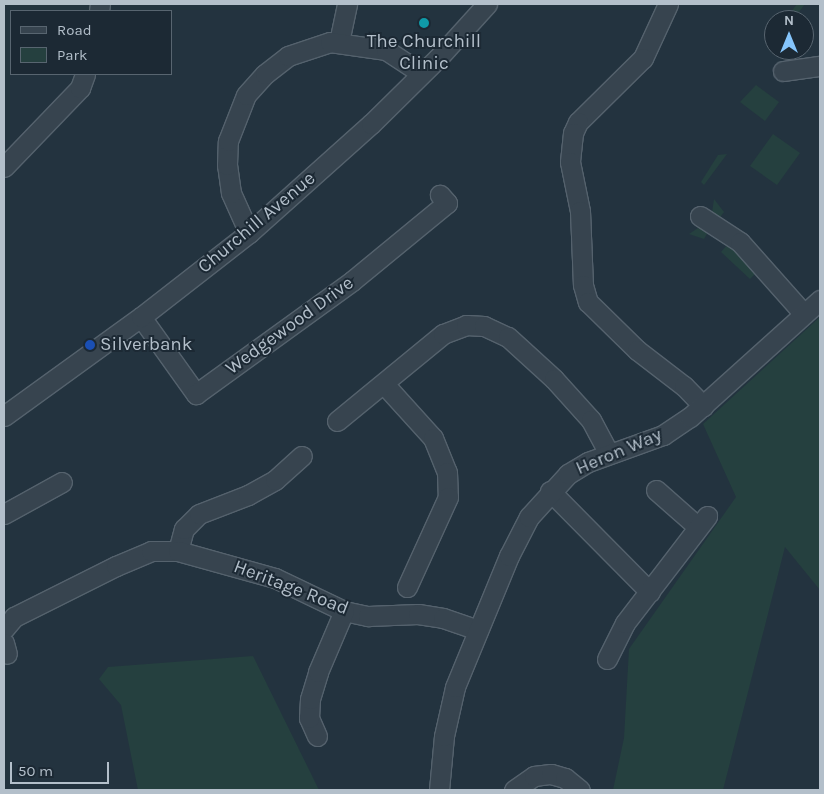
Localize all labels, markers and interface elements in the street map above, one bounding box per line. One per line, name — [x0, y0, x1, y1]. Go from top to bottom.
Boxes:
legend — [10, 10, 172, 75]
north arrow — [764, 10, 814, 60]
text: N — [784, 12, 794, 29]
marker: The Churchill Clinic — [418, 17, 430, 29]
text: Road — [57, 21, 92, 39]
place label: The Churchill Clinic — [367, 31, 481, 75]
text: Park — [57, 46, 87, 64]
street label: Churchill Avenue — [194, 167, 320, 279]
street label: Wedgewood Drive — [222, 272, 358, 380]
place label: Silverbank — [100, 334, 193, 356]
marker: Silverbank — [84, 339, 96, 351]
street label: Heron Way — [572, 424, 666, 480]
street label: Heritage Road — [230, 556, 352, 620]
scale bar — [12, 752, 111, 784]
text: 50 m — [18, 762, 53, 780]

